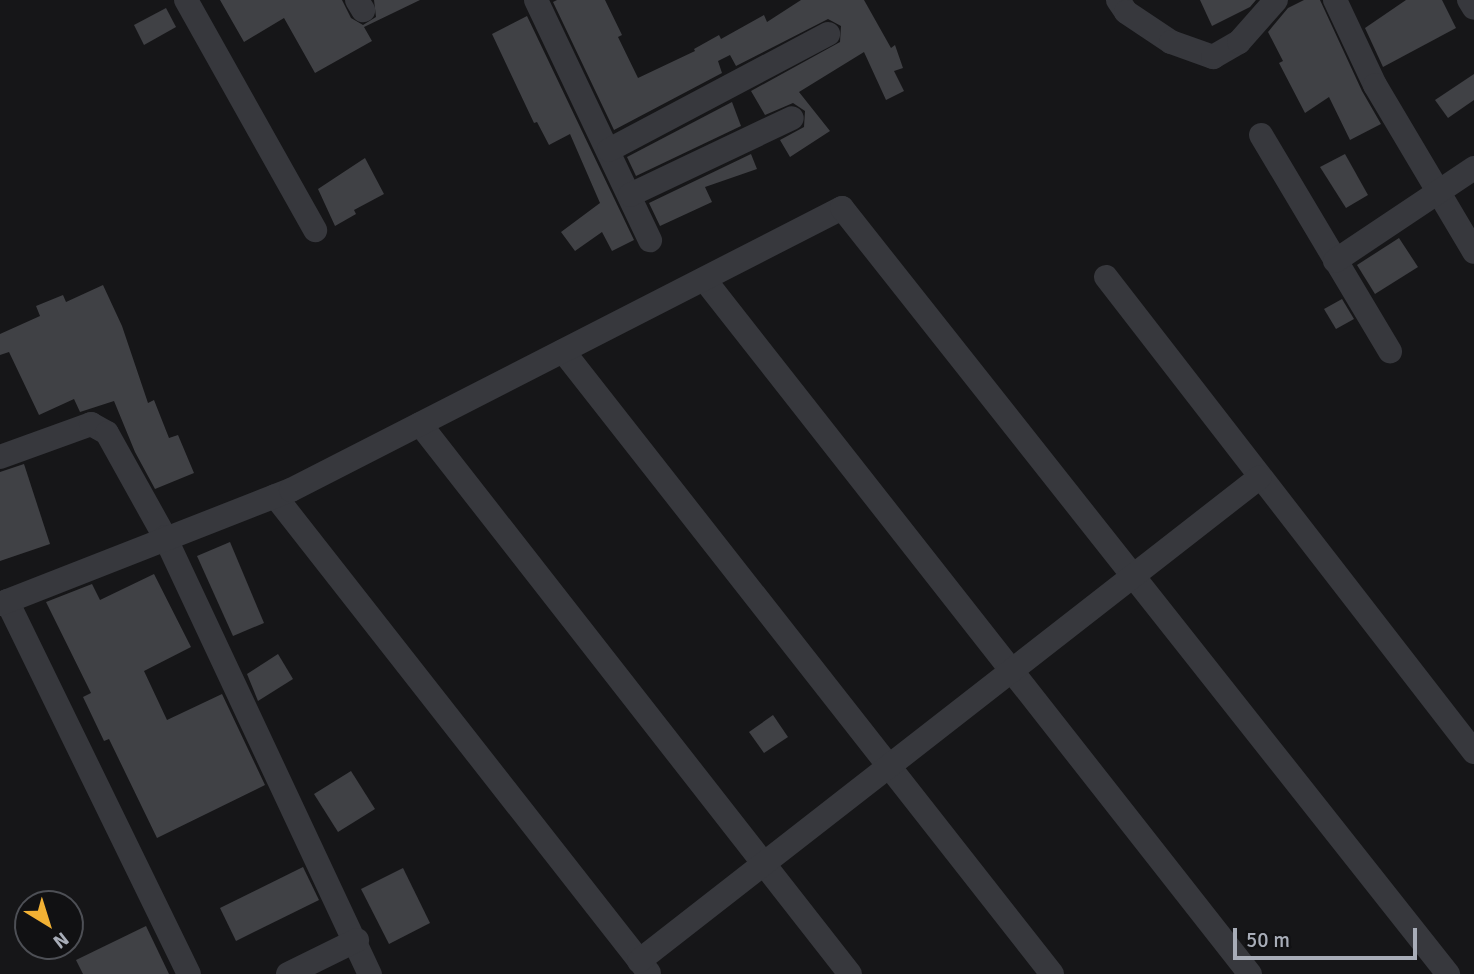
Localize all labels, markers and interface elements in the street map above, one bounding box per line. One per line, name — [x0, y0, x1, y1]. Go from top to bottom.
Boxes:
north arrow — [14, 890, 84, 960]
scale bar — [1236, 914, 1420, 958]
text: N — [48, 926, 73, 953]
text: 50 m — [1246, 927, 1290, 953]

